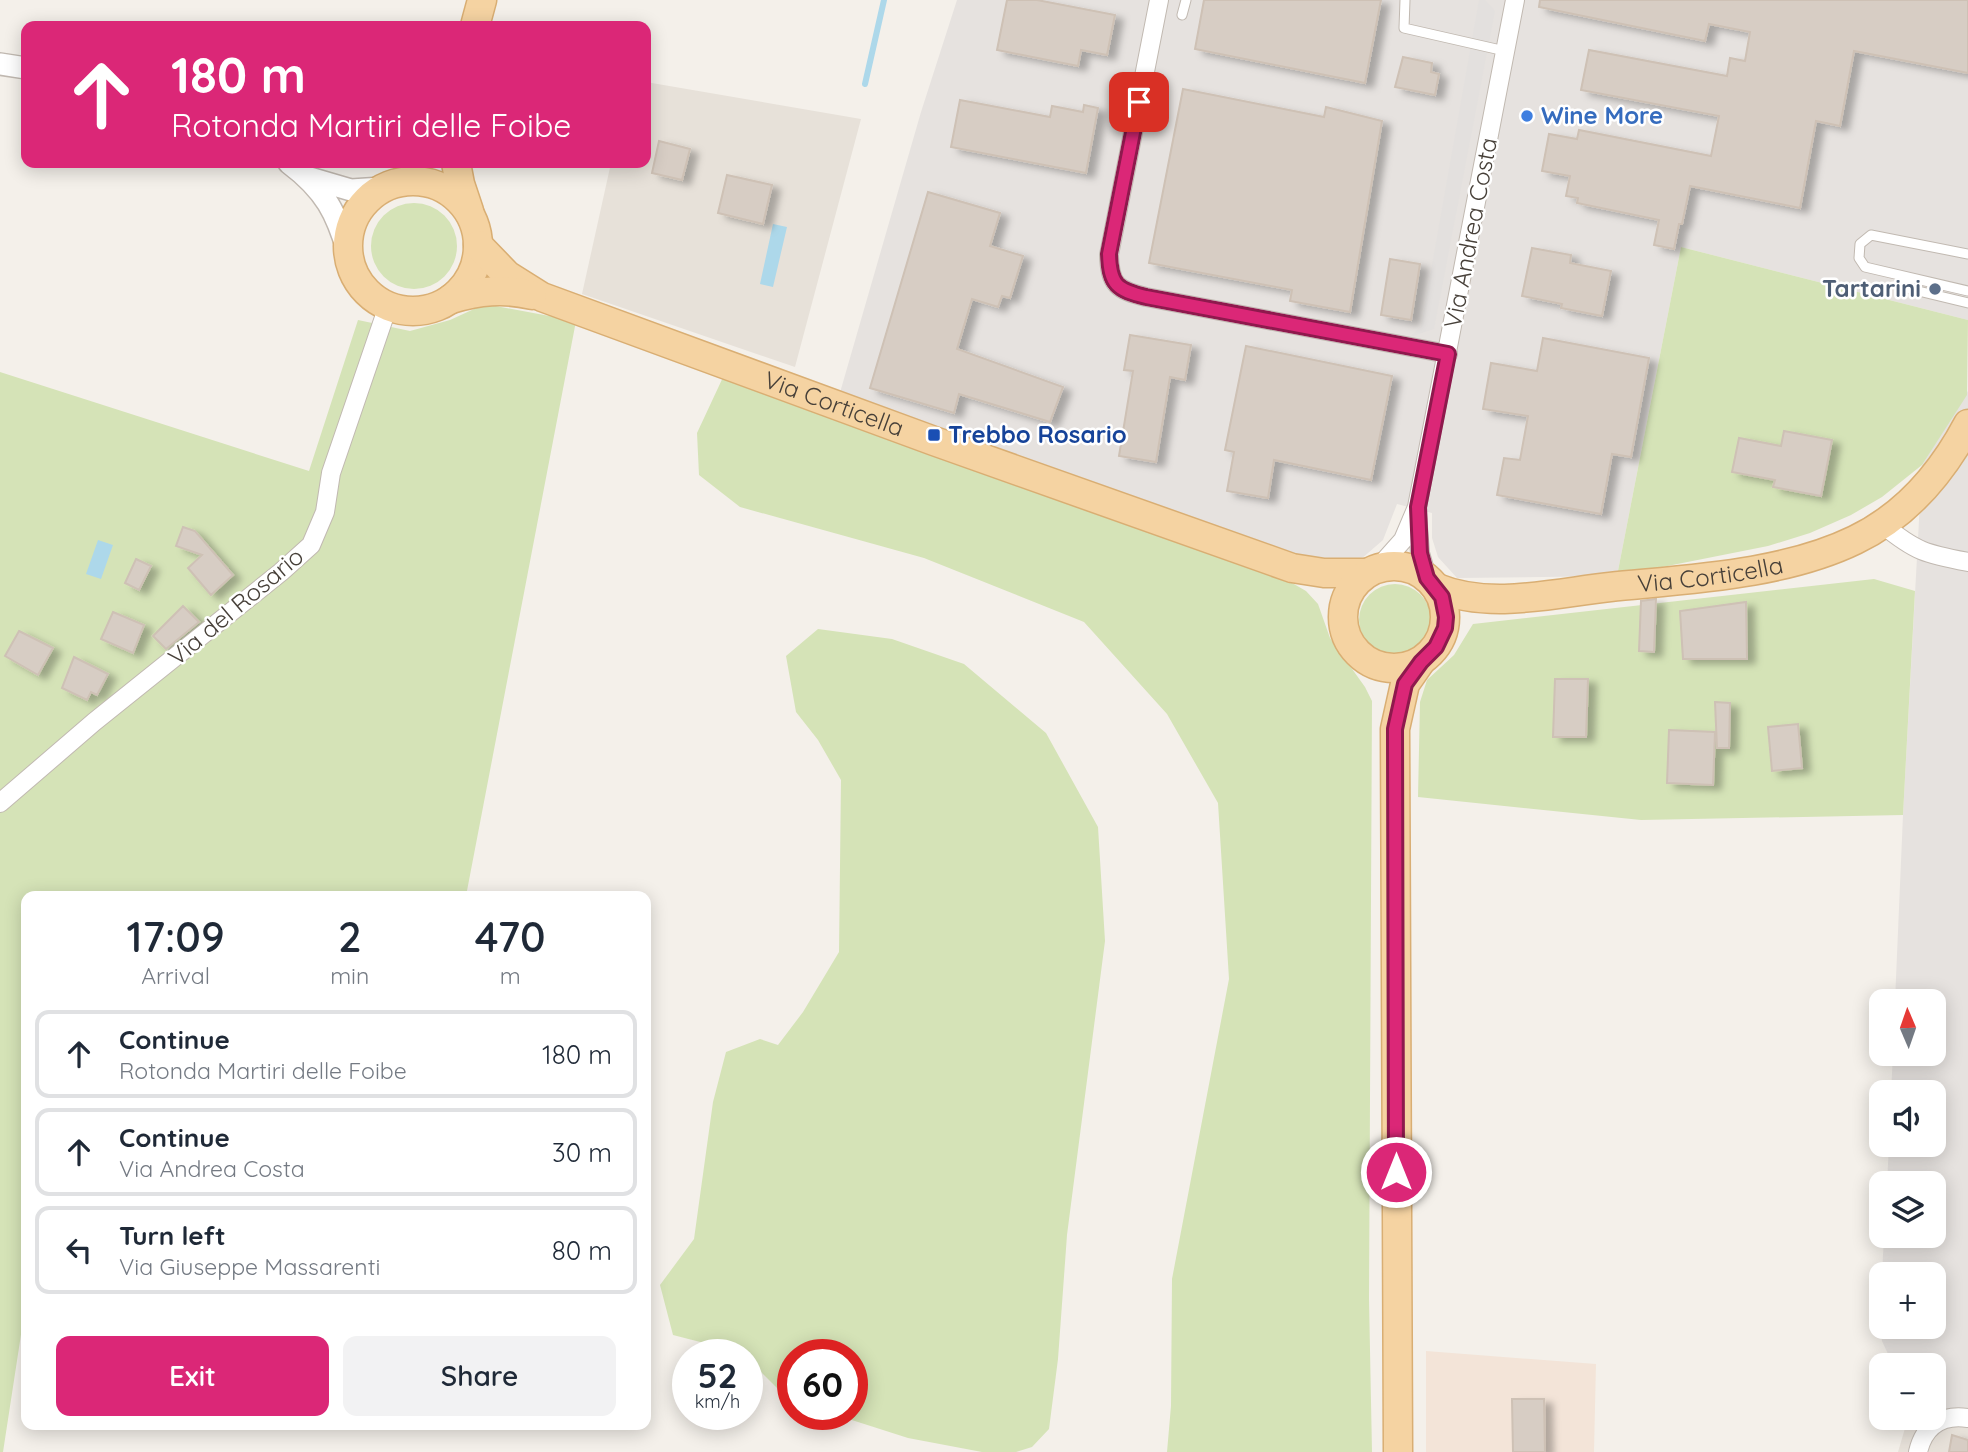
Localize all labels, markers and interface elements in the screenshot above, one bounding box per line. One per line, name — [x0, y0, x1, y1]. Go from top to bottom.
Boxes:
text: 180 m — [171, 44, 306, 105]
icon: ahead — [56, 49, 147, 140]
pin — [1109, 72, 1169, 132]
icon: arrive — [1120, 83, 1158, 121]
place label: Wine More — [1541, 100, 1663, 130]
text: Rotonda Martiri delle Foibe — [171, 105, 571, 145]
marker: Wine More — [1519, 108, 1535, 124]
street label: Via Andrea Costa — [1437, 135, 1503, 331]
place label: Tartarini — [1822, 273, 1921, 303]
marker: Tartarini — [1927, 281, 1943, 297]
street label: Via Corticella — [760, 364, 908, 443]
place label: Trebbo Rosario — [948, 419, 1127, 449]
marker: Trebbo Rosario — [926, 427, 942, 443]
street label: Via del Rosario — [161, 541, 309, 672]
street label: Via Corticella — [1636, 549, 1786, 598]
text: 17:09 — [126, 910, 225, 963]
text: 2 — [338, 910, 362, 963]
text: 470 — [475, 910, 546, 963]
text: Arrival — [141, 961, 210, 990]
text: min — [330, 961, 369, 990]
text: m — [500, 961, 521, 990]
north arrow — [1869, 989, 1946, 1066]
map controls — [1869, 989, 1946, 1430]
text: Continue — [119, 1023, 230, 1056]
icon: ahead — [60, 1035, 98, 1073]
text: 180 m — [542, 1038, 612, 1071]
text: Rotonda Martiri delle Foibe — [119, 1056, 407, 1085]
button: sound — [1869, 1080, 1946, 1157]
text: Continue — [119, 1121, 230, 1154]
icon: ahead — [60, 1133, 98, 1171]
position arrow — [1359, 1135, 1433, 1209]
text: 30 m — [552, 1136, 612, 1169]
text: Via Andrea Costa — [119, 1154, 305, 1183]
button: layers — [1869, 1171, 1946, 1248]
text: Turn left — [119, 1219, 226, 1252]
icon: left — [60, 1231, 98, 1269]
text: 80 m — [552, 1234, 612, 1267]
text: Via Giuseppe Massarenti — [119, 1252, 380, 1281]
button: + — [1869, 1262, 1946, 1339]
button: Exit — [56, 1336, 329, 1416]
button: Share — [343, 1336, 616, 1416]
speed limit sign: 60 — [777, 1339, 868, 1430]
text: 52 — [697, 1353, 738, 1397]
button: − — [1869, 1353, 1946, 1430]
text: km/h — [695, 1390, 740, 1413]

